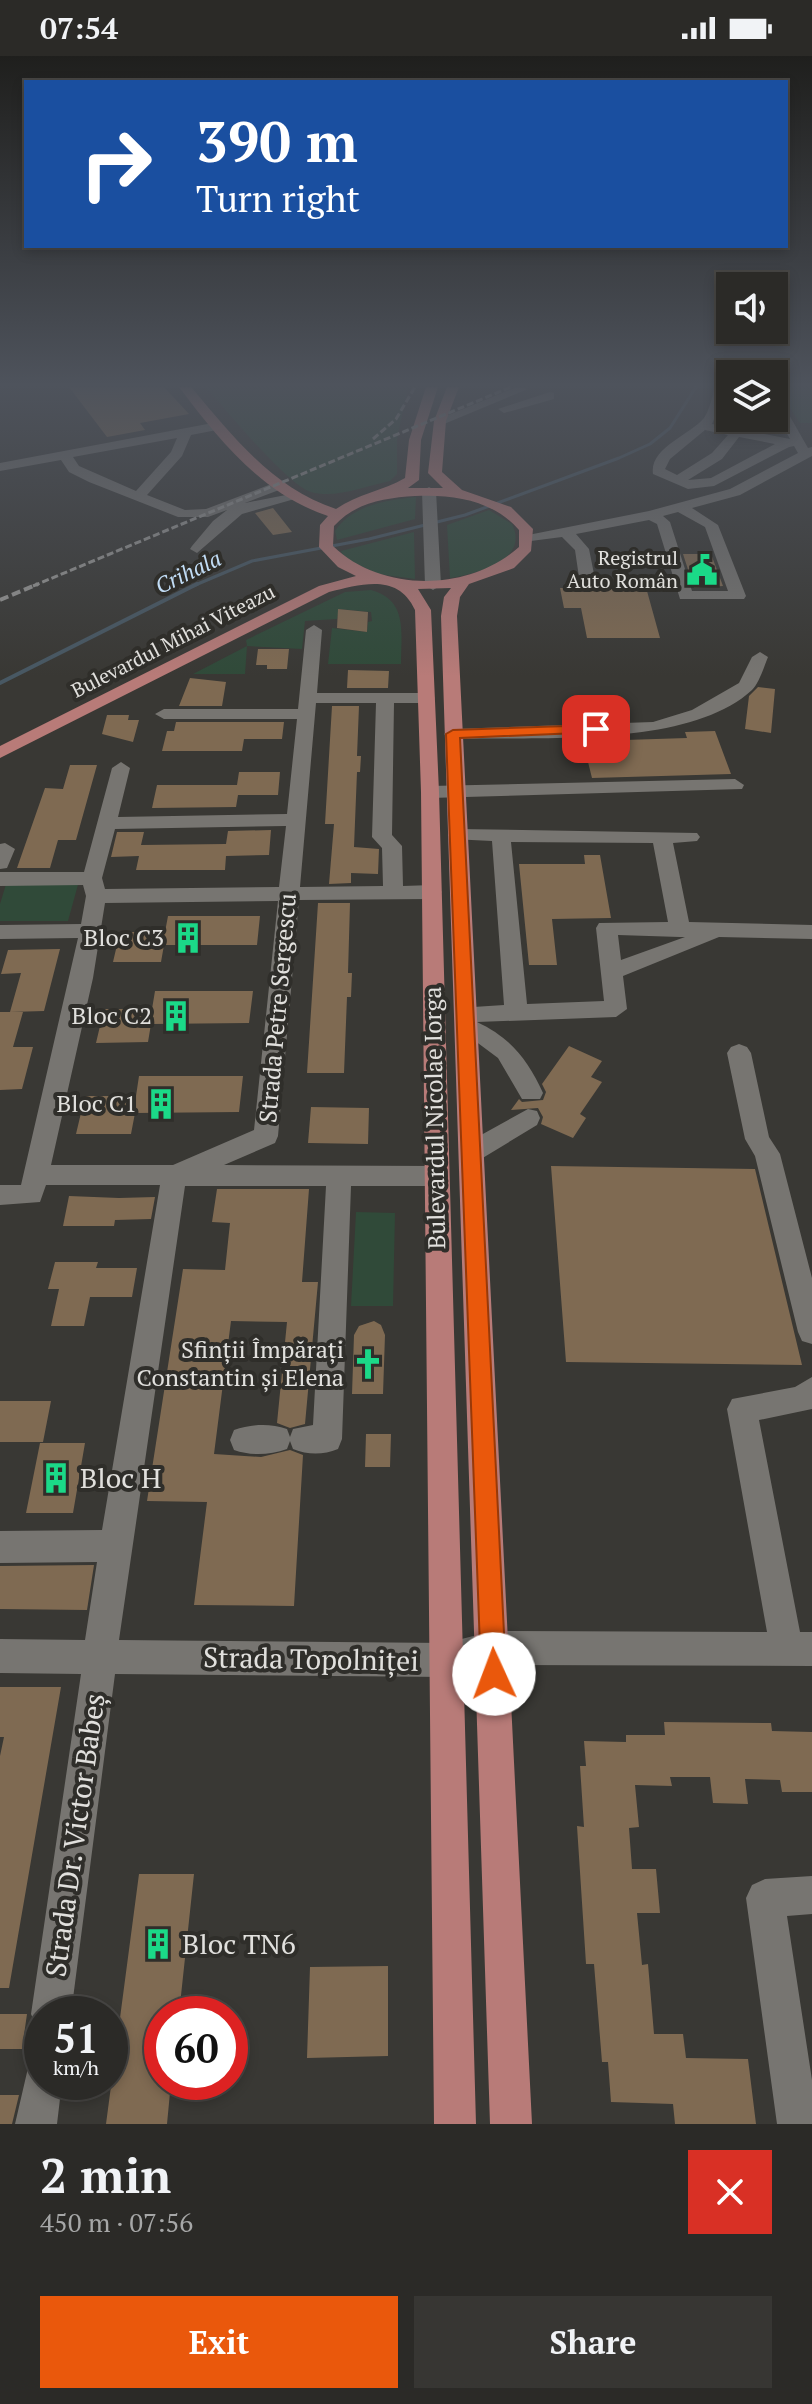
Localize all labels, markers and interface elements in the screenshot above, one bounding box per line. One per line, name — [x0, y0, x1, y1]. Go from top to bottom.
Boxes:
text: 07:54 — [40, 8, 118, 48]
text: 390 m — [196, 104, 358, 178]
icon: right — [64, 112, 168, 216]
text: Turn right — [196, 175, 360, 222]
map controls — [716, 272, 788, 432]
button: sound — [716, 272, 788, 344]
button: layers — [716, 360, 788, 432]
water label: Crihala — [150, 543, 226, 600]
place label: Registrul Auto Român — [567, 544, 678, 594]
public building icon: Registrul Auto Român — [685, 553, 719, 587]
street label: Bulevardul Mihai Viteazu — [66, 577, 279, 704]
pin — [562, 695, 630, 763]
icon: arrive — [574, 707, 618, 751]
street label: Strada Petre Sergescu — [251, 892, 303, 1124]
place label: Bloc C3 — [83, 921, 164, 953]
building icon: Bloc C3 — [171, 921, 205, 955]
street label: Bulevardul Nicolae Iorga — [416, 986, 452, 1250]
place label: Bloc C2 — [71, 999, 152, 1031]
building icon: Bloc C2 — [159, 999, 193, 1033]
place label: Bloc C1 — [56, 1087, 137, 1119]
building icon: Bloc C1 — [144, 1087, 178, 1121]
place label: Sfinții Împărați Constantin și Elena — [137, 1333, 344, 1393]
church icon: Sfinții Împărați Constantin și Elena — [351, 1347, 385, 1381]
place label: Bloc H — [80, 1459, 161, 1496]
building icon: Bloc H — [39, 1461, 73, 1495]
position arrow — [452, 1632, 536, 1716]
street label: Strada Topolniței — [203, 1638, 419, 1679]
street label: Strada Dr. Victor Babeș — [36, 1691, 113, 1979]
place label: Bloc TN6 — [182, 1925, 296, 1962]
building icon: Bloc TN6 — [141, 1927, 175, 1961]
speed limit sign: 60 — [144, 1996, 248, 2100]
text: 51 — [53, 2011, 99, 2064]
text: km/h — [53, 2054, 99, 2081]
text: 2 min — [40, 2143, 171, 2207]
button: close — [688, 2150, 772, 2234]
text: 450 m · 07:56 — [40, 2205, 193, 2239]
button: Exit — [40, 2296, 398, 2388]
button: Share — [414, 2296, 772, 2388]

